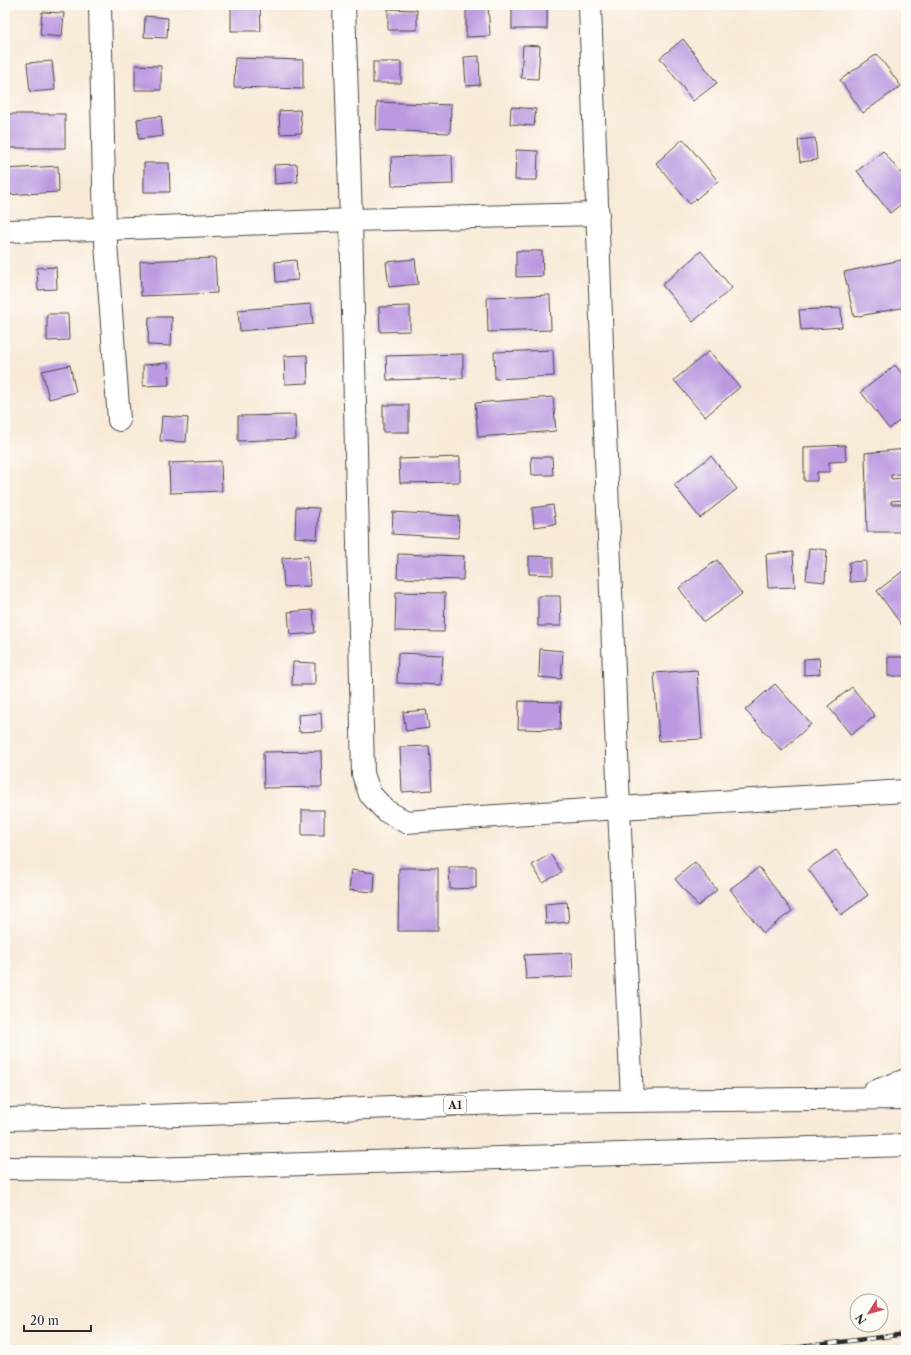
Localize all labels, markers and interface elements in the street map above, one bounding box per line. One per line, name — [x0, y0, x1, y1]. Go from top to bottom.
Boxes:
road number: A1 — [444, 1096, 466, 1114]
north arrow — [849, 1293, 889, 1333]
scale bar — [24, 1307, 91, 1333]
text: N — [852, 1311, 869, 1327]
text: 20 m — [30, 1313, 59, 1328]

